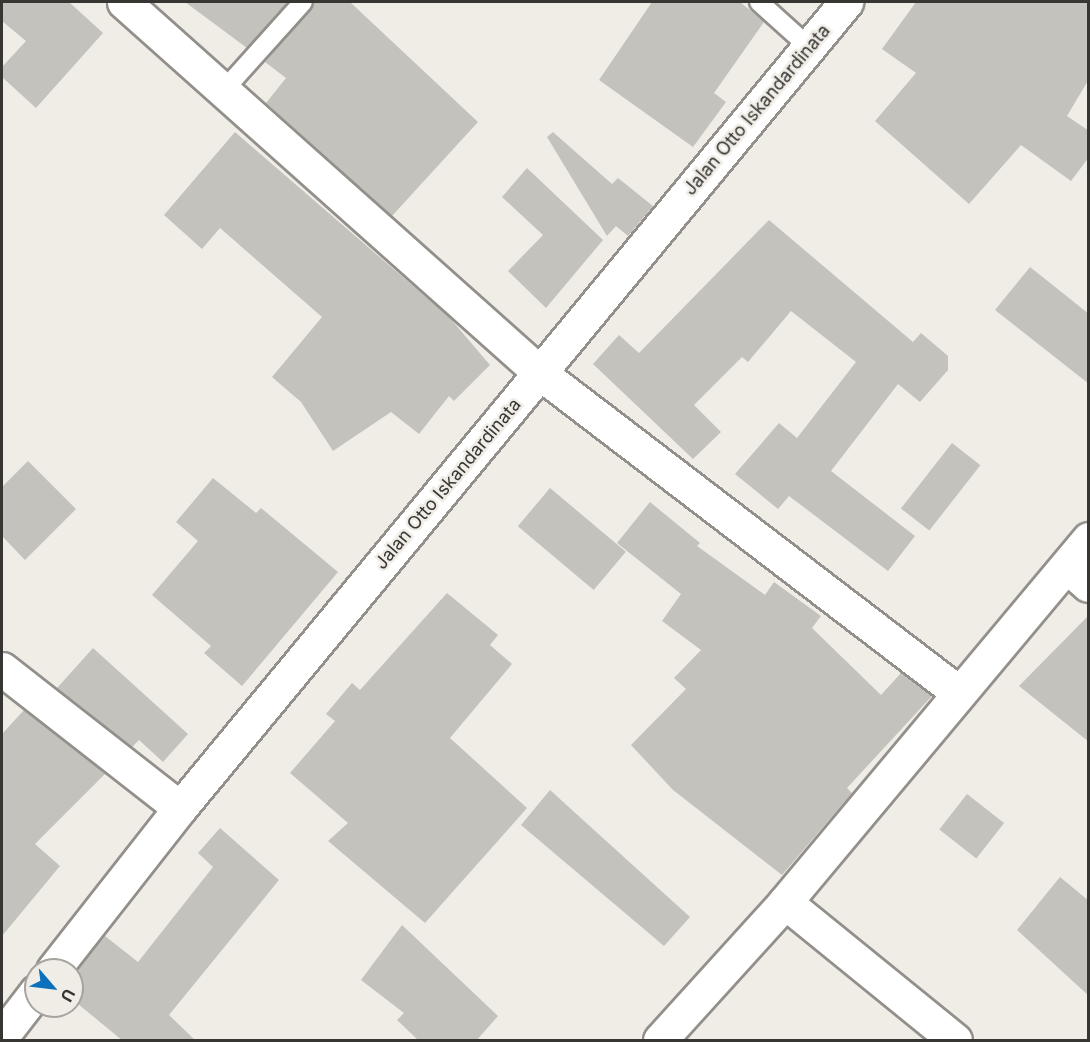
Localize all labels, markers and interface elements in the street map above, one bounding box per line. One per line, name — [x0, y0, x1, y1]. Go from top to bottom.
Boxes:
street label: Jalan Otto Iskandardinata — [679, 20, 835, 200]
street label: Jalan Otto Iskandardinata — [370, 394, 526, 574]
north arrow — [24, 958, 84, 1018]
text: U — [57, 986, 80, 1005]

